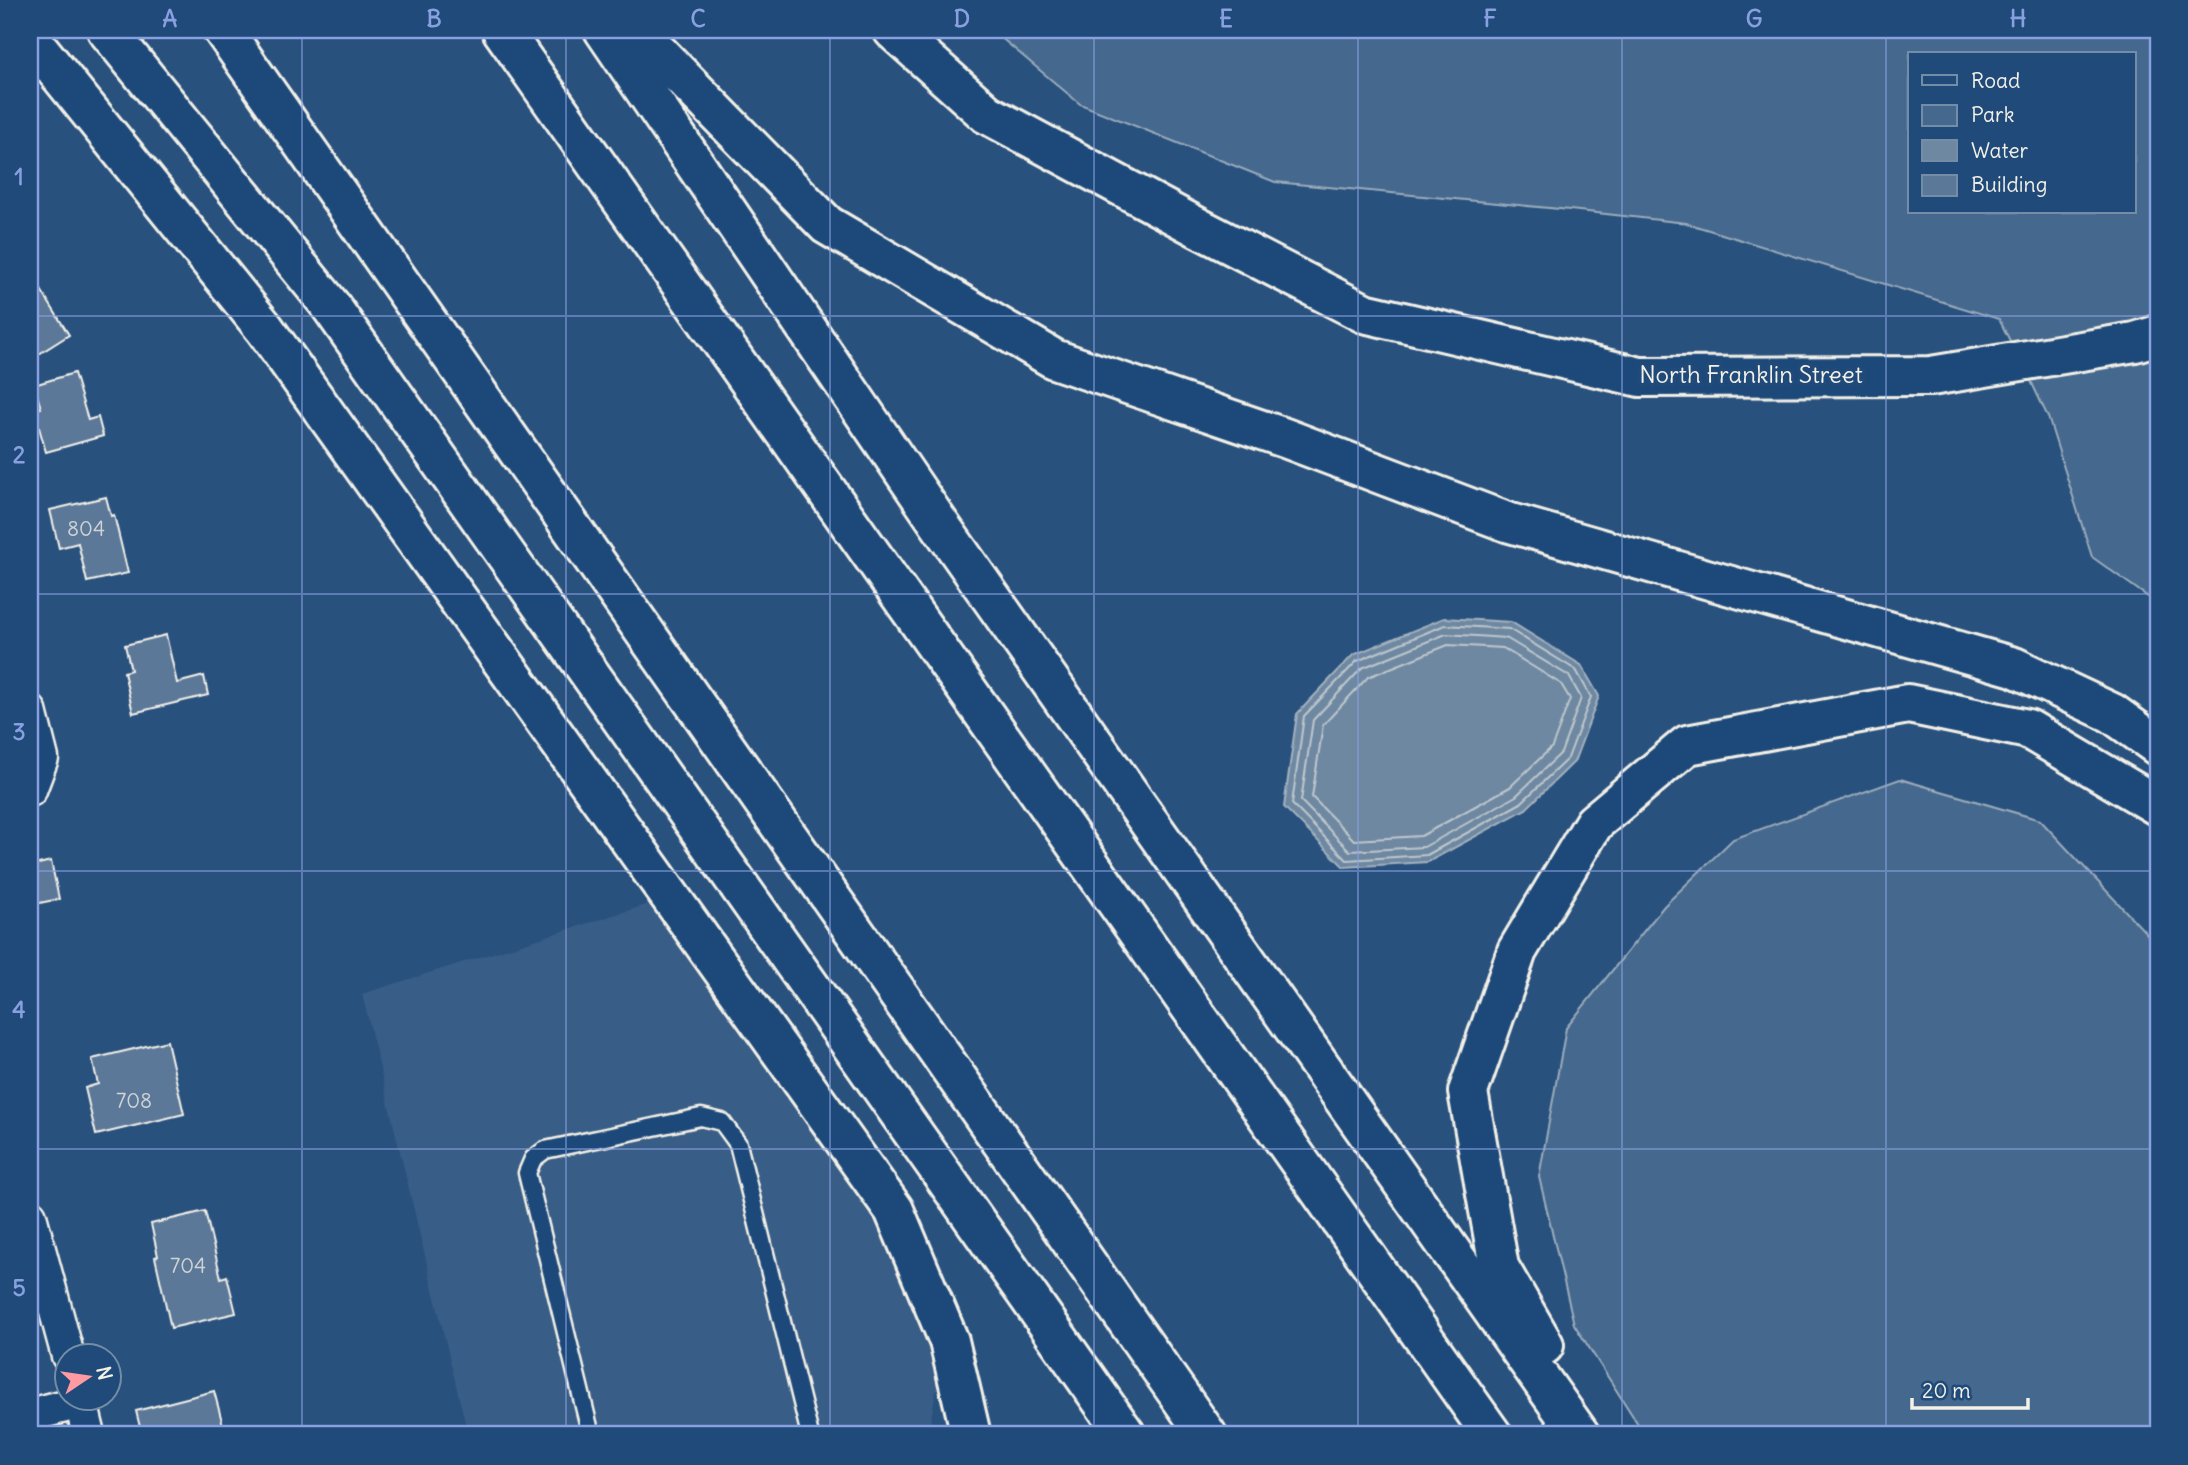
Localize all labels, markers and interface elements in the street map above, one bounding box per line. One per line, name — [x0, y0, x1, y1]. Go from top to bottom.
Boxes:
text: A — [163, 4, 178, 33]
text: B — [426, 4, 442, 33]
text: C — [690, 4, 706, 33]
text: D — [954, 4, 970, 33]
text: E — [1219, 4, 1233, 33]
text: F — [1483, 4, 1497, 33]
text: G — [1746, 4, 1762, 33]
text: H — [2010, 4, 2026, 33]
legend — [1908, 52, 2136, 214]
text: Road — [1971, 67, 2020, 94]
text: Park — [1971, 101, 2014, 128]
text: Water — [1971, 137, 2029, 164]
text: 1 — [14, 162, 24, 191]
text: Building — [1971, 171, 2047, 198]
street label: North Franklin Street — [1639, 359, 1863, 389]
text: 2 — [13, 440, 26, 469]
house number: 804 — [67, 515, 105, 542]
text: 3 — [12, 717, 26, 746]
text: 4 — [12, 995, 26, 1024]
house number: 708 — [116, 1087, 152, 1114]
house number: 704 — [170, 1252, 206, 1279]
text: 5 — [12, 1273, 26, 1302]
north arrow — [52, 1342, 122, 1412]
text: N — [91, 1364, 118, 1382]
scale bar — [1912, 1367, 2027, 1411]
text: 20 m — [1922, 1377, 1971, 1404]

